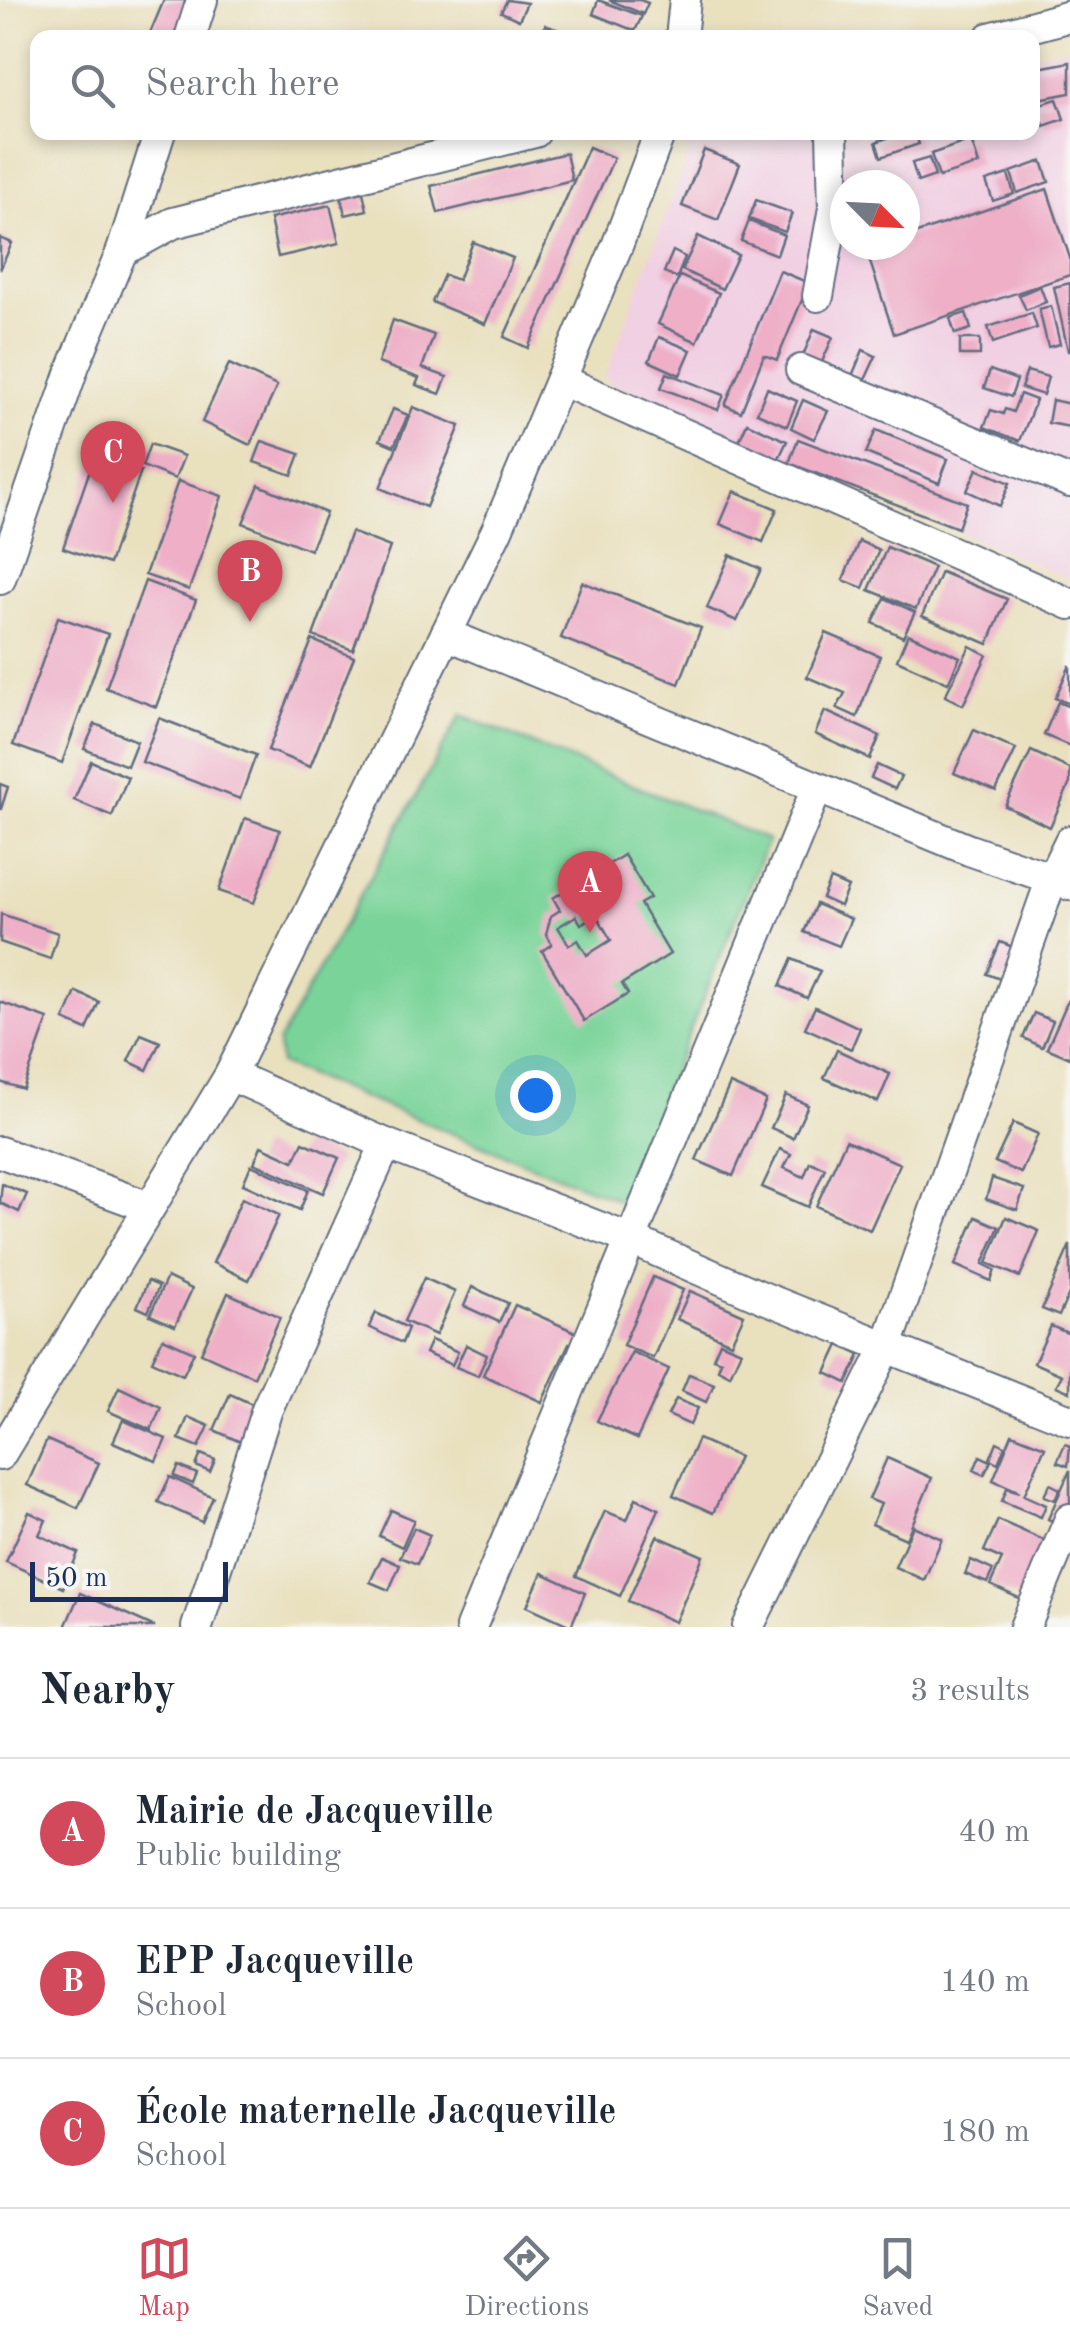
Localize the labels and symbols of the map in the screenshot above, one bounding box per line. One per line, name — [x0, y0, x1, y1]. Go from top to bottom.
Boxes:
north arrow — [830, 170, 920, 260]
pin: C — [80, 420, 146, 503]
pin: B — [218, 540, 282, 622]
pin: A — [558, 850, 622, 933]
your location — [510, 1070, 561, 1121]
scale bar — [30, 1557, 228, 1602]

